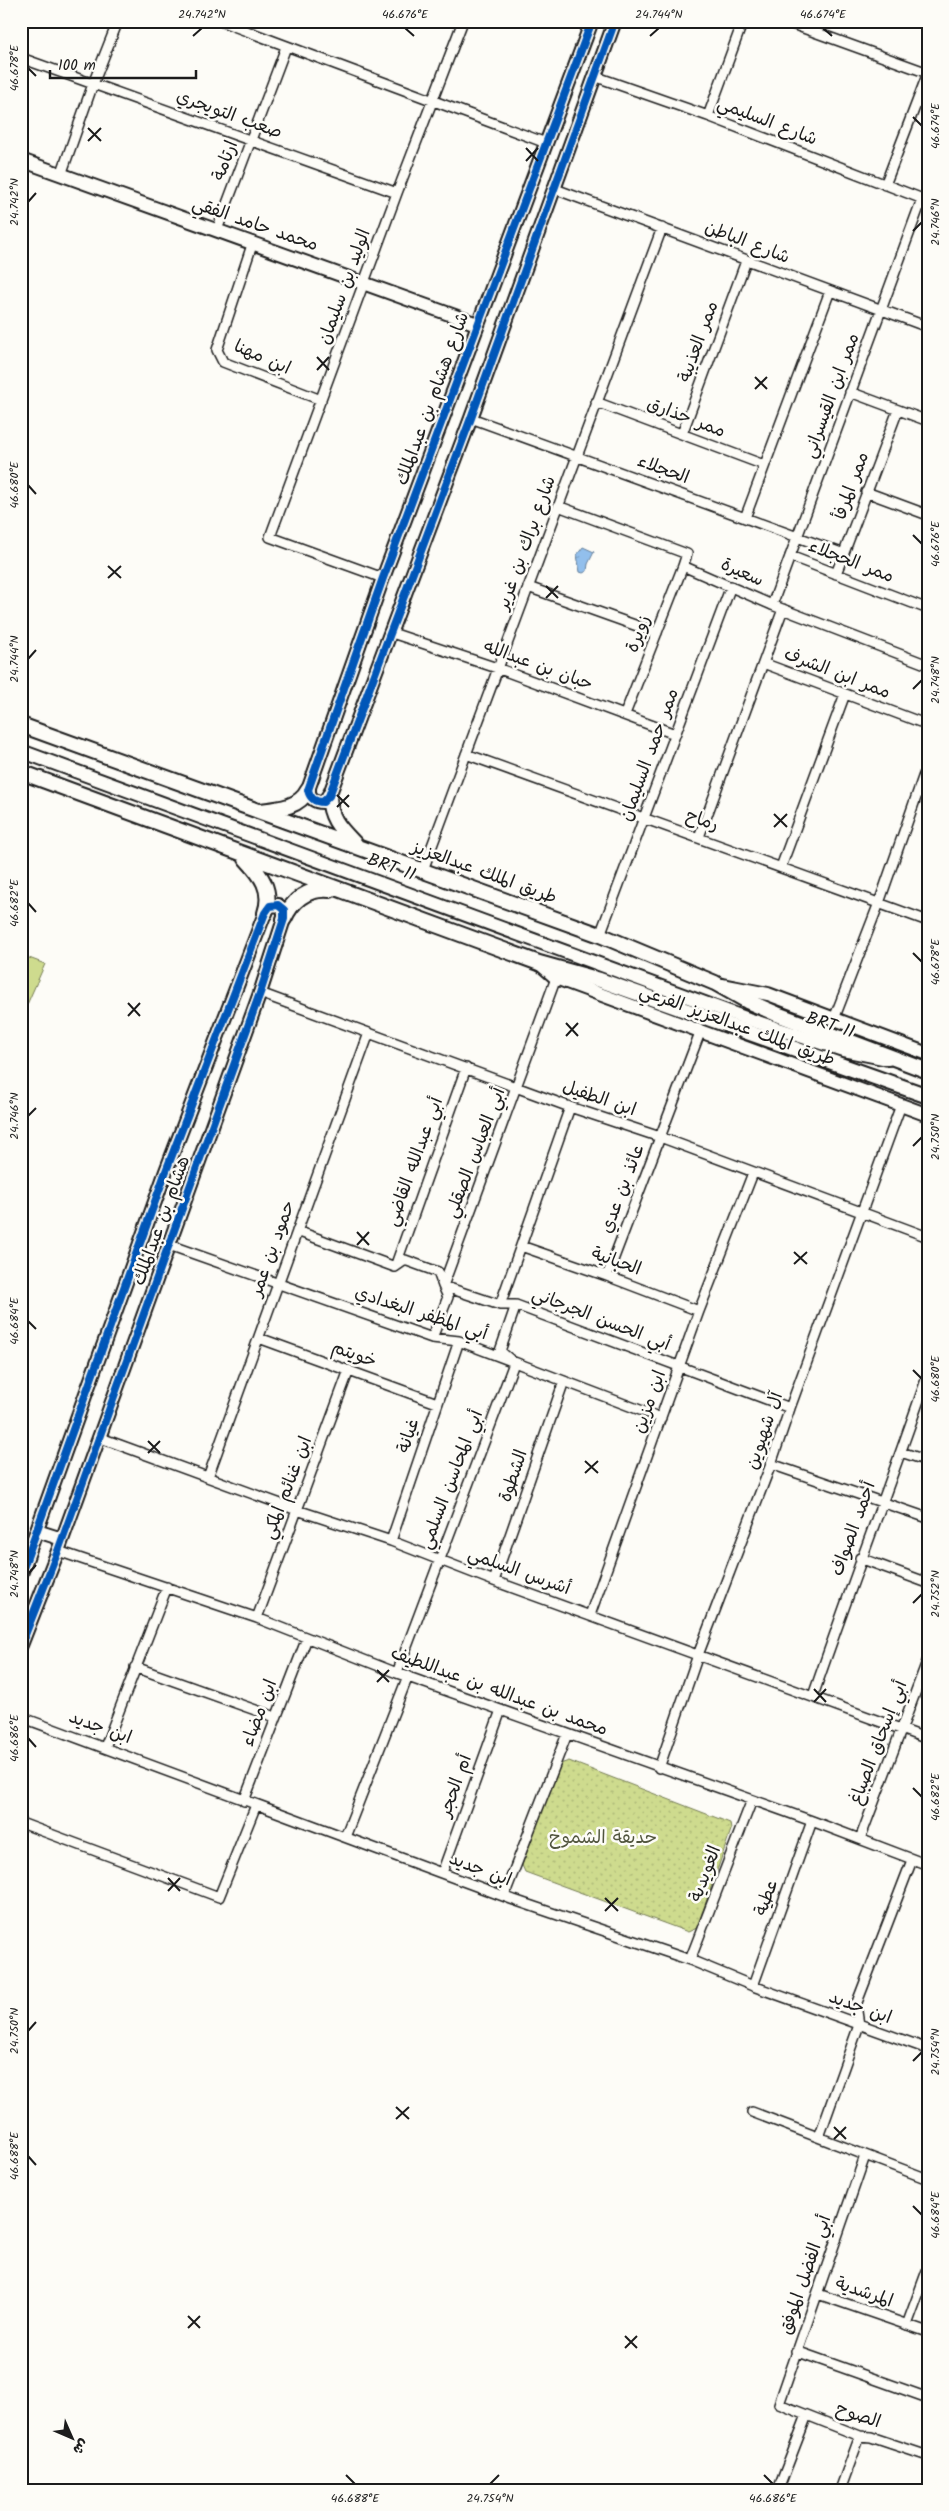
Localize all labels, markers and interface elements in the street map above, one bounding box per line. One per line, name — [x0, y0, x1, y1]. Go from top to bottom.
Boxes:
text: 24.742°N — [178, 5, 226, 24]
text: 46.676°E — [382, 5, 429, 24]
text: 24.744°N — [635, 5, 683, 24]
text: 46.674°E — [800, 5, 847, 24]
text: 46.678°E — [5, 44, 24, 91]
scale bar — [50, 48, 196, 80]
text: 100 m — [58, 54, 96, 78]
street label: صعب التويجري — [172, 82, 286, 148]
street label: شارع السليمي — [713, 90, 821, 154]
text: 46.674°E — [926, 102, 945, 149]
street label: ارتامة — [205, 137, 247, 185]
text: 24.742°N — [5, 178, 24, 226]
street label: محمد حامد الفقي — [188, 190, 322, 260]
text: 24.746°N — [926, 198, 945, 246]
street label: شارع الباطن — [700, 213, 794, 273]
street label: الوليد بن سليمان — [311, 225, 379, 349]
street label: ممر العذيبة — [671, 297, 727, 387]
street label: شارع هشام بن عبدالملك — [388, 308, 478, 490]
street label: ممر ابن القيسراني — [796, 329, 868, 463]
street label: ابن مهنا — [229, 333, 295, 383]
street label: ممر حذارق — [642, 390, 730, 446]
street label: الحجلاء — [633, 447, 693, 493]
street label: ممر المرفأ — [826, 448, 878, 524]
text: 46.680°E — [5, 460, 24, 509]
street label: شارع براك بن غرير — [489, 472, 565, 616]
text: 46.676°E — [926, 520, 945, 567]
street label: ممر الحجلاء — [804, 532, 898, 592]
street label: سعيرة — [716, 551, 768, 595]
street label: زويرة — [619, 611, 659, 657]
street label: حبان بن عبدالله — [479, 633, 597, 699]
text: 24.744°N — [5, 635, 24, 683]
street label: ممر ابن الشرف — [779, 640, 895, 708]
text: 24.748°N — [926, 656, 945, 704]
street label: ممر حمد السليمان — [612, 684, 688, 826]
street label: رماح — [681, 802, 723, 840]
street label: طريق الملك عبدالعزيز — [405, 833, 561, 913]
street label: BRT 11 — [362, 846, 420, 890]
text: 46.682°E — [5, 878, 24, 927]
text: 46.678°E — [926, 938, 945, 985]
street label: طريق الملك عبدالعزيز الفرعي — [635, 977, 839, 1075]
street label: BRT 11 — [802, 1004, 858, 1048]
street label: ابن الطفيل — [558, 1073, 640, 1125]
street label: أبي العباس الصقلي — [438, 1083, 514, 1223]
text: 24.746°N — [5, 1092, 24, 1140]
street label: أبي عبدالله القاضي — [378, 1093, 452, 1231]
text: 24.750°N — [926, 1114, 945, 1160]
street label: عائذ بن عدي — [593, 1140, 653, 1238]
street label: هشام بن عبدالملك — [125, 1152, 199, 1290]
street label: حمود بن عمر — [242, 1197, 304, 1303]
street label: الحبانية — [587, 1240, 645, 1284]
street label: أبي المظفر البغدادي — [351, 1279, 492, 1349]
street label: أبي الحسن الجرجاني — [527, 1280, 675, 1360]
text: 46.684°E — [5, 1296, 24, 1345]
street label: خويتم — [327, 1334, 381, 1376]
text: 46.680°E — [926, 1354, 945, 1403]
street label: ابن مزين — [625, 1366, 675, 1438]
street label: آل شهيوين — [738, 1387, 792, 1474]
street label: أبي المحاسن السلمي — [412, 1406, 492, 1554]
street label: غيانة — [390, 1415, 428, 1457]
street label: ابن غنائم المكي — [255, 1432, 321, 1544]
street label: الشطوة — [492, 1446, 536, 1506]
street label: أحمد الصواف — [824, 1477, 885, 1580]
street label: أشرس السلمي — [464, 1540, 575, 1604]
text: 24.748°N — [5, 1550, 24, 1598]
text: 24.752°N — [926, 1570, 945, 1618]
street label: محمد بن عبدالله بن عبداللطيف — [386, 1639, 612, 1745]
street label: ابن مضاء — [234, 1675, 286, 1751]
street label: أبي إسحاق الصباغ — [842, 1676, 916, 1809]
street label: ابن جديد — [64, 1703, 136, 1753]
text: 46.686°E — [5, 1713, 24, 1762]
street label: أم الحجر — [431, 1750, 481, 1823]
text: 46.682°E — [926, 1772, 945, 1821]
park label: حديقة الشموخ — [549, 1824, 657, 1853]
street label: الغويدية — [682, 1842, 730, 1906]
street label: ابن جديد — [444, 1845, 516, 1895]
street label: عطية — [747, 1876, 787, 1920]
street label: ابن جديد — [824, 1983, 896, 2033]
text: 24.750°N — [5, 2008, 24, 2054]
text: 24.754°N — [926, 2028, 945, 2076]
text: 46.688°E — [5, 2131, 24, 2180]
text: 46.684°E — [926, 2190, 945, 2239]
street label: أبي الفضل الموفق — [772, 2211, 840, 2339]
street label: المرشدية — [831, 2270, 897, 2316]
street label: الصوح — [831, 2395, 885, 2437]
north arrow — [48, 2414, 98, 2464]
text: ش — [67, 2433, 94, 2460]
text: 46.688°E — [331, 2489, 380, 2508]
text: 24.754°N — [466, 2489, 514, 2508]
text: 46.686°E — [749, 2489, 798, 2508]

